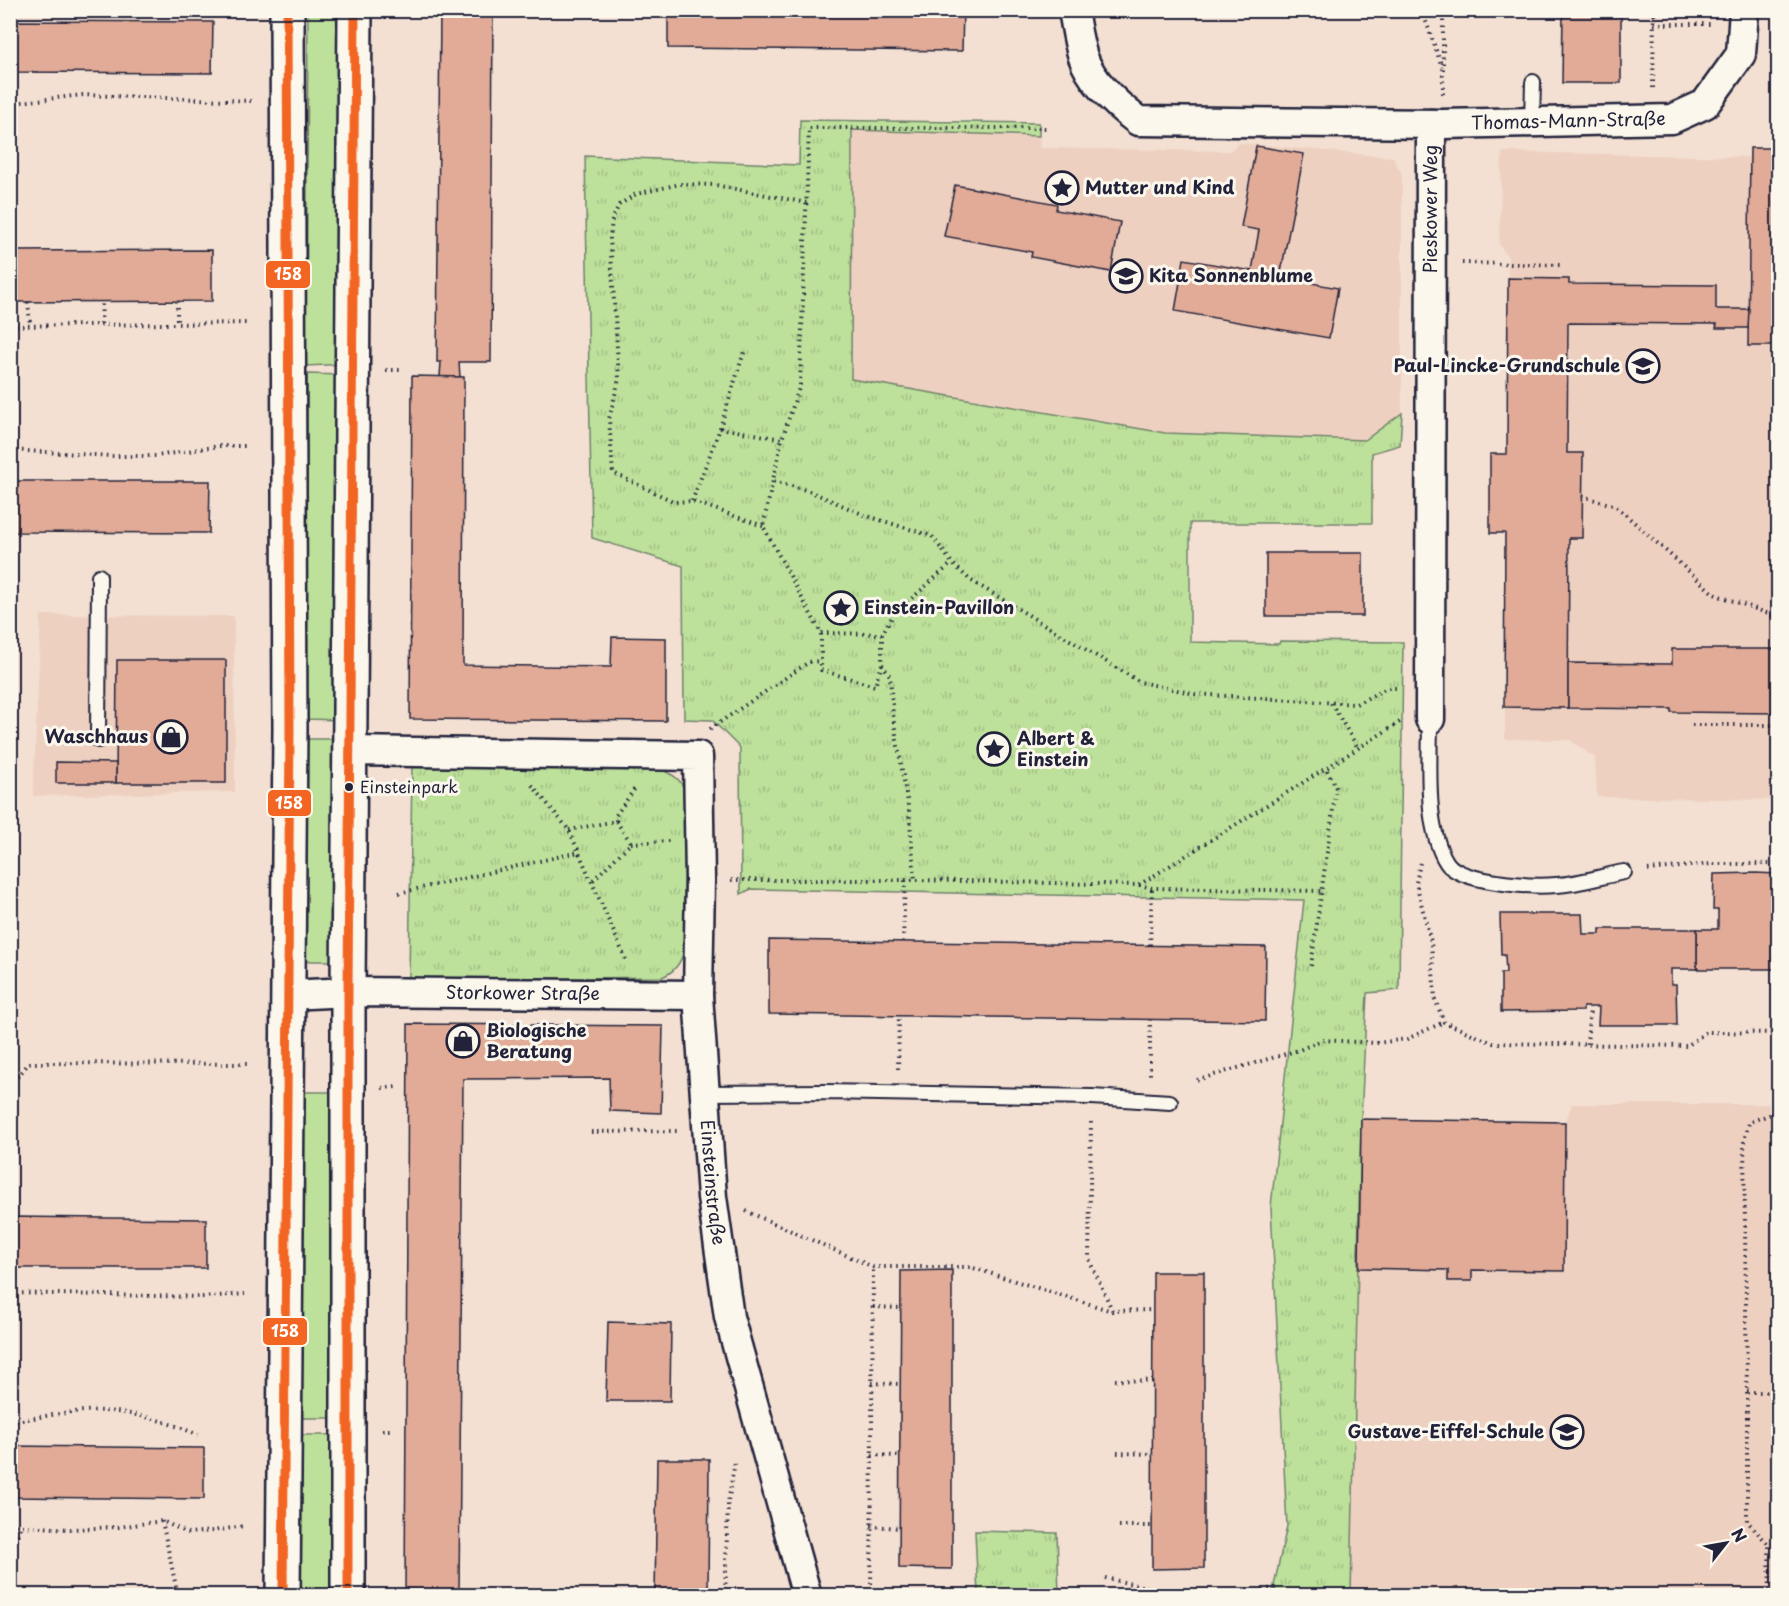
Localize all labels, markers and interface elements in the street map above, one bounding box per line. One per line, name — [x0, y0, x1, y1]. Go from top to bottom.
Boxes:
street label: Thomas-Mann-Straße — [1471, 104, 1666, 135]
street label: Pieskower Weg — [1416, 145, 1443, 273]
place icon: Mutter und Kind — [1044, 170, 1080, 206]
place label: Mutter und Kind — [1085, 173, 1235, 200]
school or university icon: Kita Sonnenblume — [1108, 258, 1144, 294]
line badge: 158 — [265, 260, 311, 289]
text: 158 — [274, 261, 302, 285]
place label: Kita Sonnenblume — [1149, 261, 1313, 288]
school or university icon: Paul-Lincke-Grundschule — [1625, 348, 1661, 384]
place label: Paul-Lincke-Grundschule — [1393, 351, 1620, 378]
place icon: Einstein-Pavillon — [823, 590, 859, 626]
place label: Einstein-Pavillon — [864, 593, 1014, 620]
shop icon: Waschhaus — [153, 719, 189, 755]
place label: Waschhaus — [45, 722, 148, 749]
place label: Albert & Einstein — [1017, 724, 1095, 772]
place icon: Albert & Einstein — [976, 731, 1012, 767]
place label: Einsteinpark — [360, 774, 458, 798]
marker: Einsteinpark — [343, 781, 355, 793]
line badge: 158 — [267, 789, 312, 817]
text: 158 — [275, 790, 303, 814]
street label: Storkower Straße — [446, 978, 600, 1006]
place label: Biologische Beratung — [486, 1016, 587, 1064]
shop icon: Biologische Beratung — [445, 1023, 481, 1059]
street label: Einsteinstraße — [695, 1119, 734, 1247]
line badge: 158 — [262, 1317, 308, 1346]
text: 158 — [271, 1318, 299, 1342]
school or university icon: Gustave-Eiffel-Schule — [1549, 1414, 1585, 1450]
place label: Gustave-Eiffel-Schule — [1348, 1417, 1544, 1444]
north arrow — [1696, 1513, 1756, 1573]
text: N — [1726, 1523, 1753, 1546]

